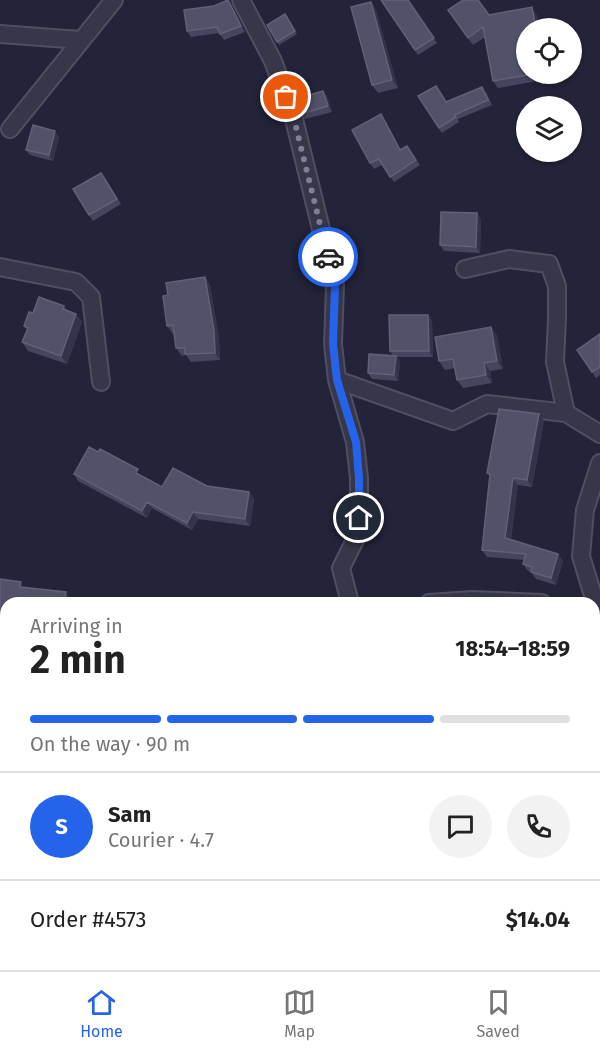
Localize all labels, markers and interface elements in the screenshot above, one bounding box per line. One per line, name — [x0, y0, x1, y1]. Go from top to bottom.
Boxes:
map controls — [516, 18, 582, 162]
button: locate — [516, 18, 582, 84]
pin — [260, 71, 311, 122]
icon: bag — [269, 80, 302, 113]
button: layers — [516, 96, 582, 162]
courier — [298, 227, 358, 287]
icon: car — [312, 241, 345, 274]
pin — [333, 492, 384, 543]
icon: home — [342, 501, 375, 534]
text: Arriving in — [30, 614, 123, 638]
text: 18:54–18:59 — [455, 635, 570, 662]
text: 2 min — [30, 637, 126, 683]
text: On the way · 90 m — [30, 732, 190, 756]
button: chat — [429, 795, 492, 858]
button: phone — [507, 795, 570, 858]
text: Sam — [108, 801, 151, 828]
text: S — [55, 813, 68, 840]
text: Courier · 4.7 — [108, 828, 214, 852]
text: Order #4573 — [30, 906, 146, 933]
text: $14.04 — [506, 906, 570, 933]
tab: Home — [80, 986, 123, 1041]
tab: Map — [283, 986, 316, 1041]
tab: Saved — [477, 986, 520, 1041]

